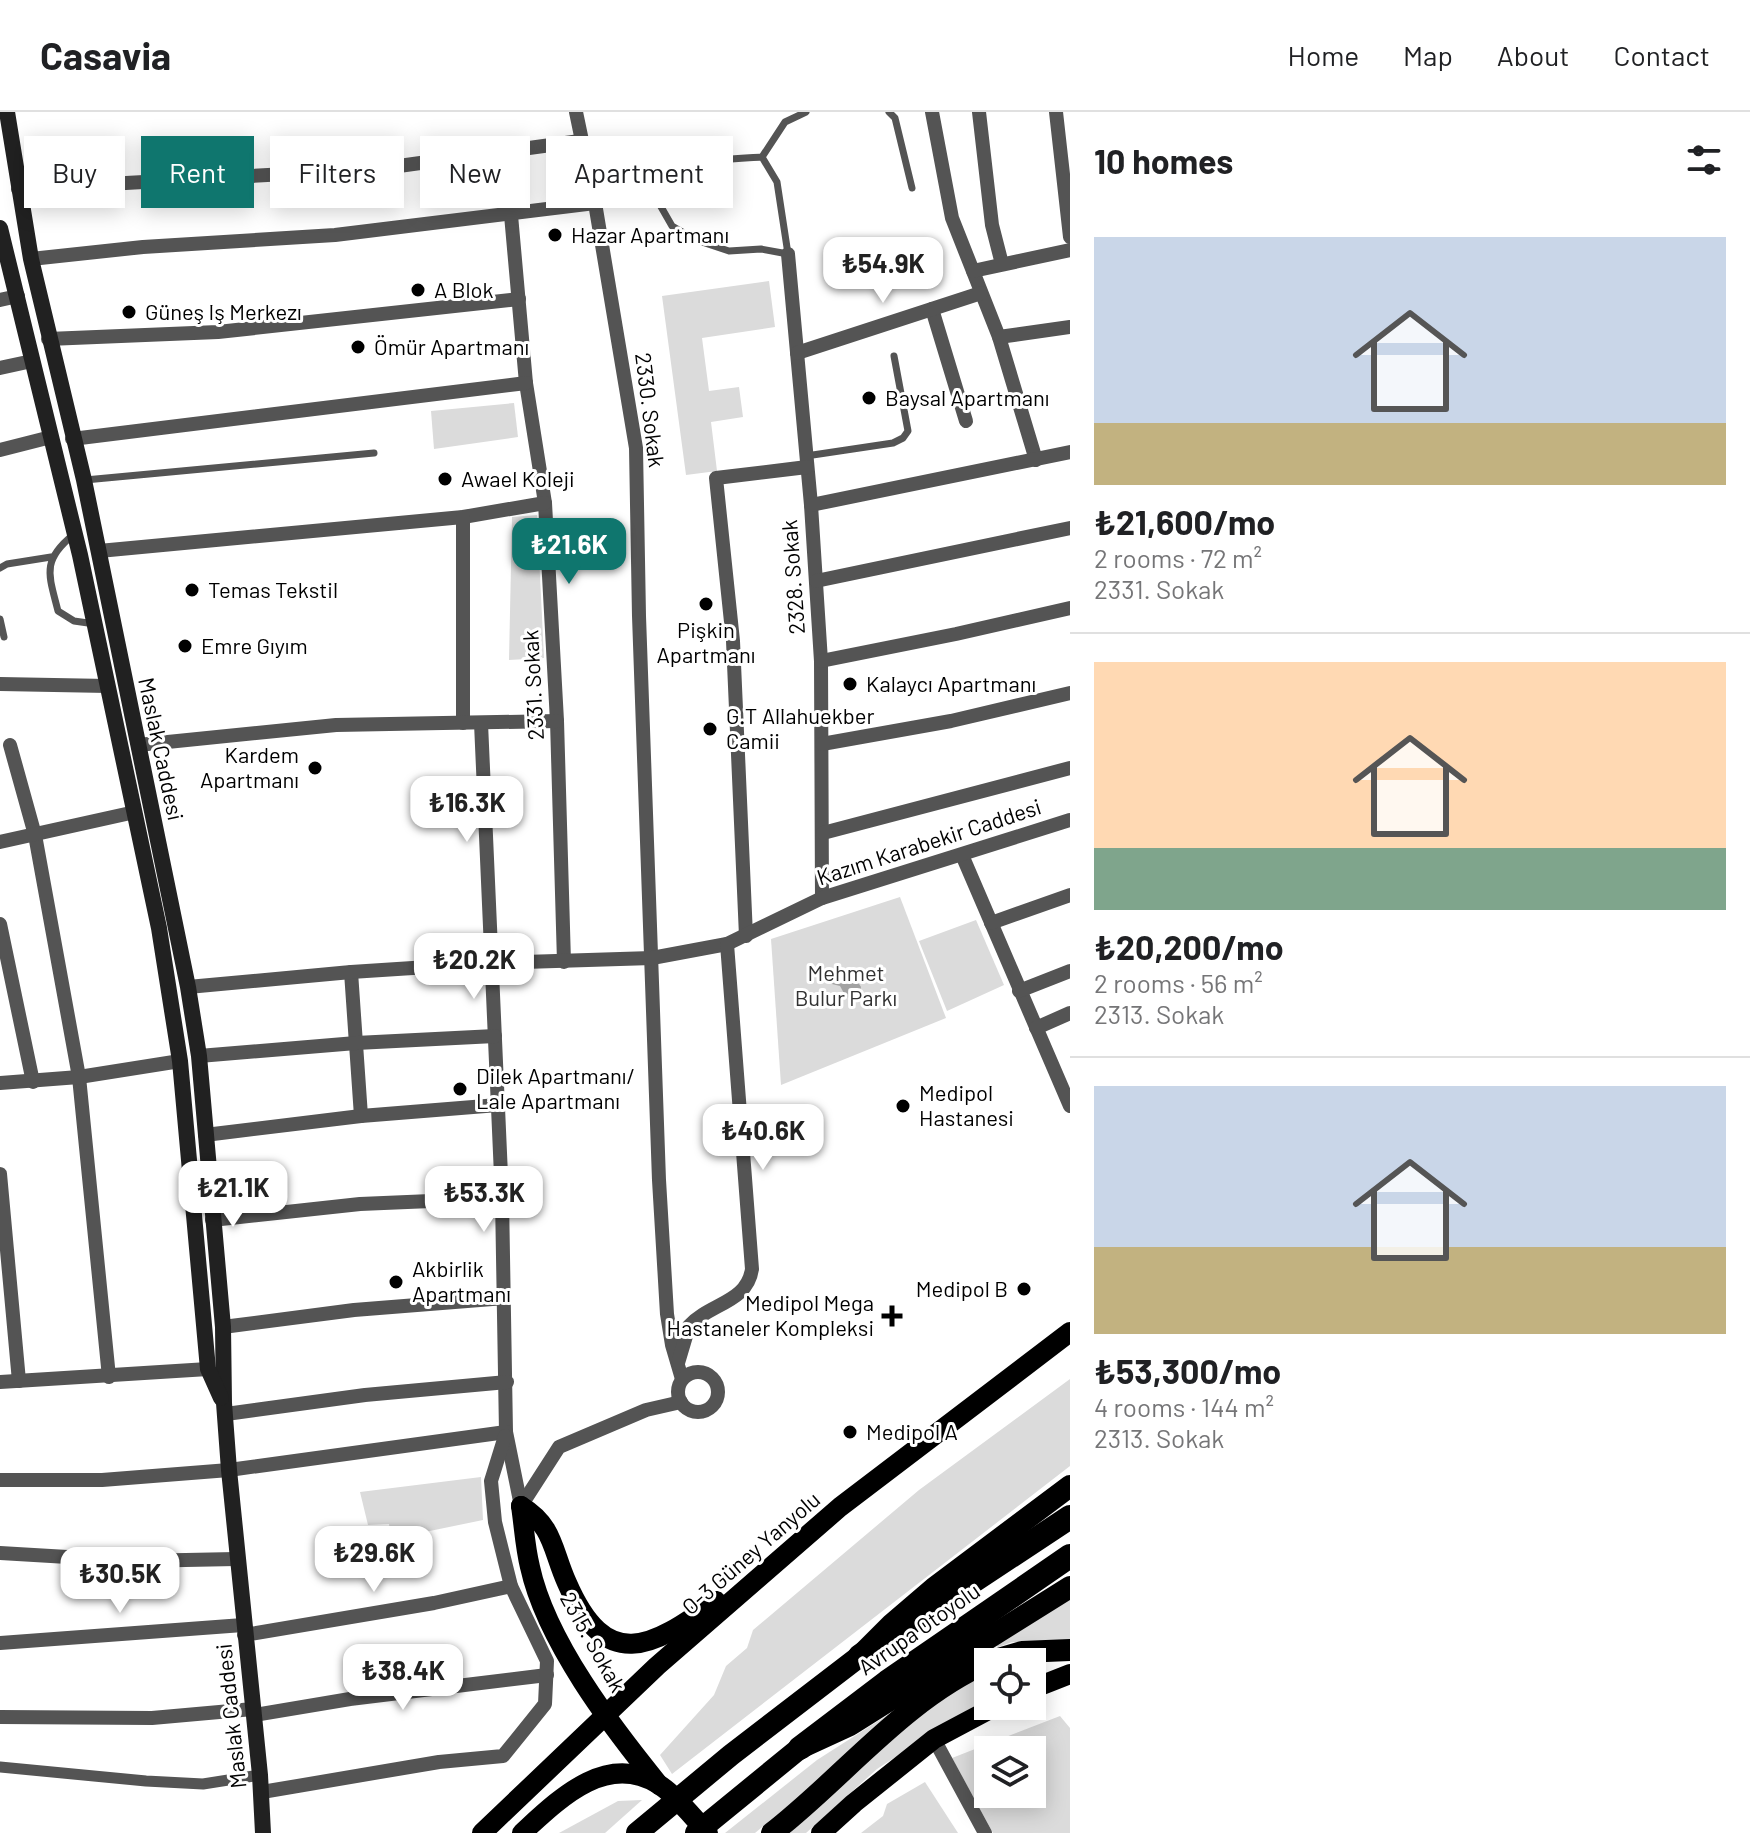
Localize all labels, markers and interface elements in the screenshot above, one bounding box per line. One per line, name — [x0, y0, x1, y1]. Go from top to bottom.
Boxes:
text: Casavia — [40, 32, 171, 78]
text: Home — [1288, 38, 1359, 72]
text: Map — [1403, 38, 1453, 72]
text: About — [1497, 38, 1569, 72]
text: Contact — [1613, 38, 1710, 72]
chip: Buy — [24, 136, 125, 208]
chip: Rent — [141, 136, 254, 208]
chip: Filters — [270, 136, 404, 208]
chip: New — [420, 136, 530, 208]
chip: Apartment — [546, 136, 733, 208]
icon: filters — [1682, 138, 1726, 182]
text: 10 homes — [1094, 140, 1233, 181]
place label: Hazar Apartmanı — [571, 221, 729, 247]
marker: Hazar Apartmanı — [546, 226, 564, 244]
pin: ₺54.9K — [818, 237, 948, 305]
text: ₺54.9K — [841, 247, 925, 278]
place label: A Blok — [434, 276, 494, 302]
marker: A Blok — [409, 281, 427, 299]
icon: home — [1338, 289, 1482, 433]
place label: Güneş Iş Merkezı — [145, 298, 302, 324]
marker: Güneş Iş Merkezı — [120, 303, 138, 321]
place label: Ömür Apartmanı — [374, 333, 529, 359]
marker: Ömür Apartmanı — [349, 338, 367, 356]
street label: 2330. Sokak — [631, 351, 671, 469]
place label: Baysal Apartmanı — [885, 384, 1050, 410]
marker: Baysal Apartmanı — [860, 389, 878, 407]
place label: Awael Koleji — [461, 465, 575, 491]
marker: Awael Koleji — [436, 470, 454, 488]
text: ₺21,600/mo — [1094, 501, 1275, 542]
pin: ₺21.6K — [504, 518, 634, 586]
street label: 2328. Sokak — [775, 519, 809, 635]
text: ₺21.6K — [530, 528, 608, 559]
text: 2 rooms · 72 m² — [1094, 542, 1262, 573]
text: 2331. Sokak — [1094, 573, 1224, 604]
place label: Temas Tekstil — [208, 576, 338, 602]
marker: Temas Tekstil — [183, 581, 201, 599]
marker: Pişkin Apartmanı — [697, 595, 715, 613]
place label: Pişkin Apartmanı — [656, 616, 756, 667]
street label: 2331. Sokak — [516, 629, 548, 741]
place label: Emre Gıyım — [201, 632, 308, 658]
marker: Emre Gıyım — [176, 637, 194, 655]
place label: Kalaycı Apartmanı — [866, 670, 1036, 696]
street label: Maslak Caddesi — [134, 675, 190, 823]
marker: Kalaycı Apartmanı — [841, 675, 859, 693]
place label: G.T Allahuekber Camii — [726, 702, 874, 753]
icon: home — [1338, 714, 1482, 858]
marker: G.T Allahuekber Camii — [701, 720, 719, 738]
place label: Kardem Apartmanı — [200, 741, 299, 792]
marker: Kardem Apartmanı — [306, 759, 324, 777]
pin: ₺16.3K — [402, 776, 532, 844]
text: ₺16.3K — [428, 786, 506, 817]
street label: Kazım Karabekir Caddesi — [813, 792, 1044, 890]
text: ₺20,200/mo — [1094, 926, 1284, 967]
pin: ₺20.2K — [409, 933, 539, 1001]
text: ₺20.2K — [432, 943, 516, 974]
park label: Mehmet Bulur Parkı — [795, 959, 897, 1010]
text: 2 rooms · 56 m² — [1094, 967, 1263, 998]
text: 2313. Sokak — [1094, 998, 1224, 1029]
place label: Dilek Apartmanı/ Lale Apartmanı — [476, 1062, 635, 1113]
place label: Medipol Hastanesi — [919, 1079, 1014, 1130]
marker: Dilek Apartmanı/ Lale Apartmanı — [451, 1080, 469, 1098]
marker: Medipol Hastanesi — [894, 1097, 912, 1115]
pin: ₺40.6K — [698, 1104, 828, 1172]
text: ₺40.6K — [721, 1114, 805, 1145]
icon: home — [1338, 1138, 1482, 1282]
pin: ₺21.1K — [168, 1161, 298, 1229]
pin: ₺53.3K — [419, 1166, 549, 1234]
text: ₺21.1K — [197, 1171, 269, 1202]
text: ₺53.3K — [443, 1176, 525, 1207]
place label: Akbirlik Apartmanı — [412, 1255, 511, 1306]
marker: Akbirlik Apartmanı — [387, 1273, 405, 1291]
place label: Medipol B — [916, 1275, 1008, 1301]
marker: Medipol B — [1015, 1280, 1033, 1298]
place label: Medipol Mega Hastaneler Kompleksi — [667, 1289, 874, 1340]
marker: Medipol Mega Hastaneler Kompleksi — [881, 1305, 903, 1327]
text: ₺53,300/mo — [1094, 1350, 1281, 1391]
text: 4 rooms · 144 m² — [1094, 1391, 1274, 1422]
place label: Medipol A — [866, 1418, 958, 1444]
text: 2313. Sokak — [1094, 1422, 1224, 1453]
marker: Medipol A — [841, 1423, 859, 1441]
street label: O-3 Güney Yanyolu — [676, 1485, 825, 1619]
pin: ₺29.6K — [309, 1526, 439, 1594]
text: ₺29.6K — [333, 1536, 415, 1567]
pin: ₺30.5K — [55, 1547, 185, 1615]
text: ₺30.5K — [78, 1557, 162, 1588]
street label: Avrupa Otoyolu — [853, 1577, 984, 1680]
street label: 2315. Sokak — [556, 1587, 632, 1696]
street label: Maslak Caddesi — [209, 1642, 251, 1790]
pin: ₺38.4K — [338, 1644, 468, 1712]
map controls — [974, 1648, 1046, 1808]
button: locate — [974, 1648, 1046, 1720]
text: ₺38.4K — [361, 1654, 445, 1685]
button: layers — [974, 1736, 1046, 1808]

